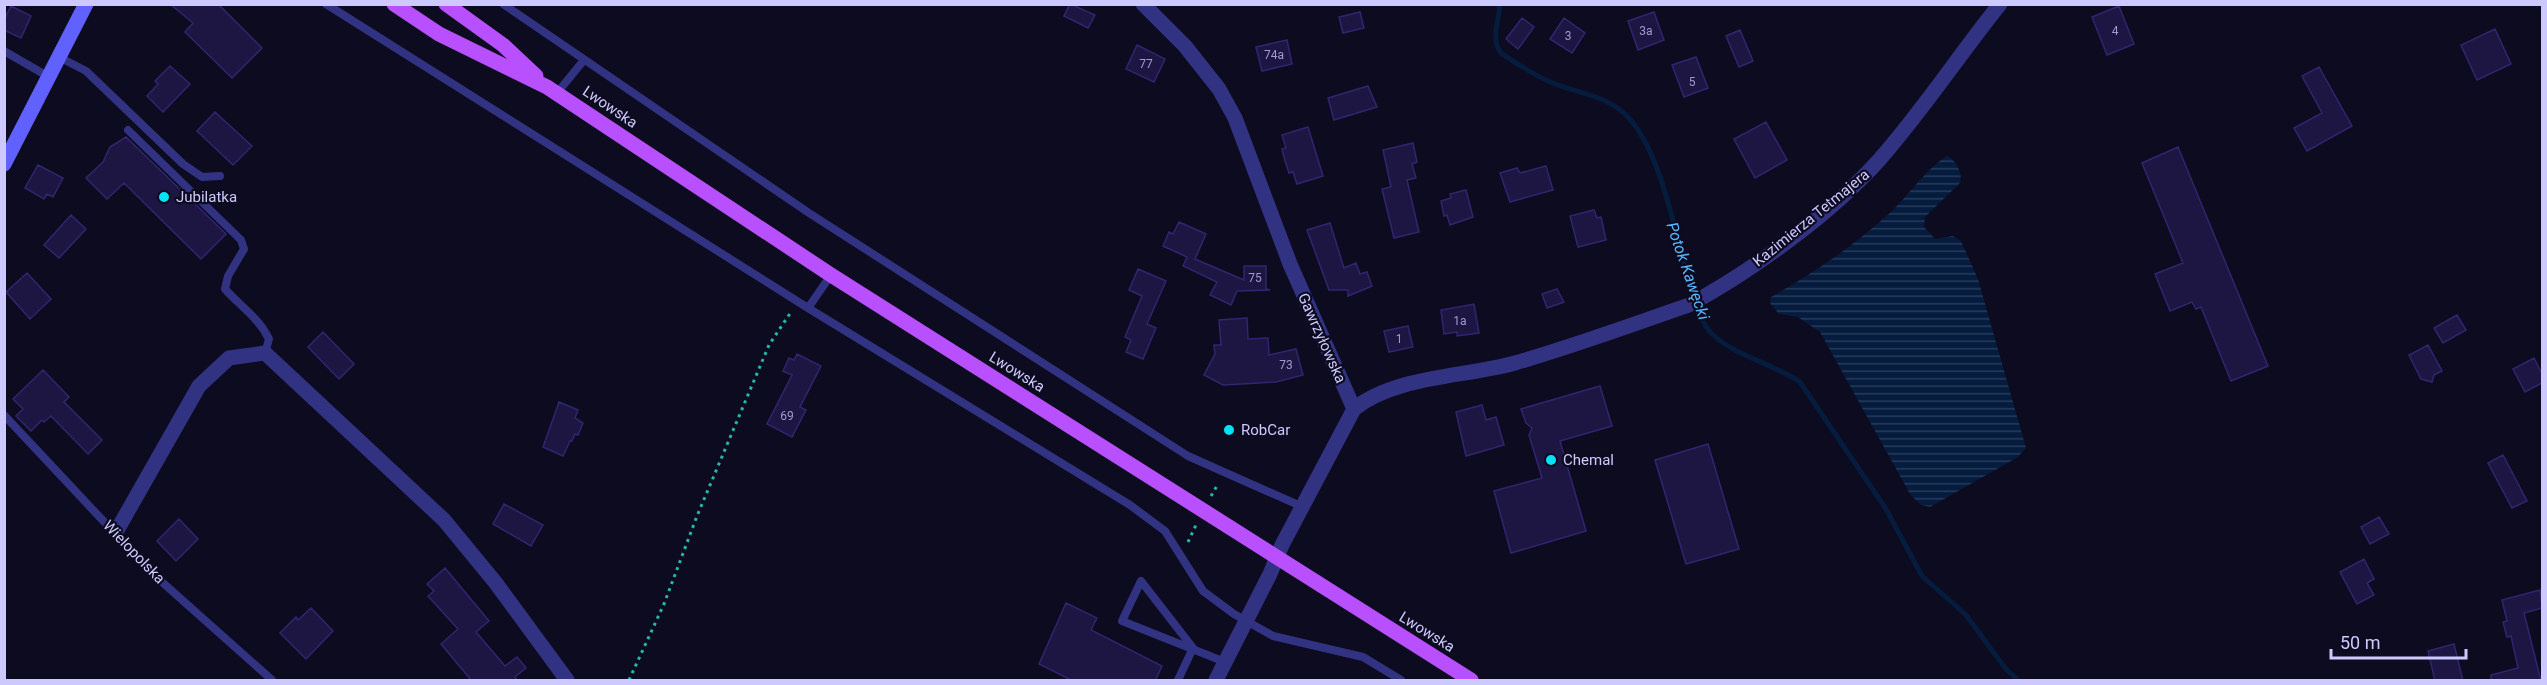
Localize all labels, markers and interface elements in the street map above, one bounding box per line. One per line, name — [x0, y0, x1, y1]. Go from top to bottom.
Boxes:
house number: 3a — [1639, 24, 1653, 38]
house number: 4 — [2112, 24, 2119, 38]
house number: 3 — [1565, 29, 1571, 43]
house number: 74a — [1264, 48, 1284, 62]
house number: 77 — [1139, 57, 1153, 71]
house number: 5 — [1689, 75, 1696, 89]
street label: Lwowska — [579, 82, 641, 132]
street label: Kazimierza Tetmajera — [1749, 166, 1873, 270]
place label: Jubilatka — [176, 188, 237, 206]
marker: Jubilatka — [157, 190, 171, 204]
water label: Potok Kawęcki — [1662, 220, 1714, 322]
house number: 75 — [1248, 271, 1262, 285]
street label: Gawrzyłowska — [1294, 290, 1350, 386]
house number: 1a — [1453, 314, 1467, 328]
house number: 1 — [1396, 332, 1402, 346]
street label: Lwowska — [986, 348, 1048, 396]
house number: 73 — [1279, 358, 1293, 372]
house number: 69 — [780, 409, 794, 423]
place label: RobCar — [1241, 421, 1290, 439]
marker: RobCar — [1222, 423, 1236, 437]
place label: Chemal — [1563, 451, 1614, 469]
marker: Chemal — [1544, 453, 1558, 467]
street label: Wielopolska — [99, 517, 169, 587]
street label: Lwowska — [1396, 608, 1458, 656]
scale bar — [2331, 622, 2466, 660]
text: 50 m — [2340, 632, 2380, 653]

